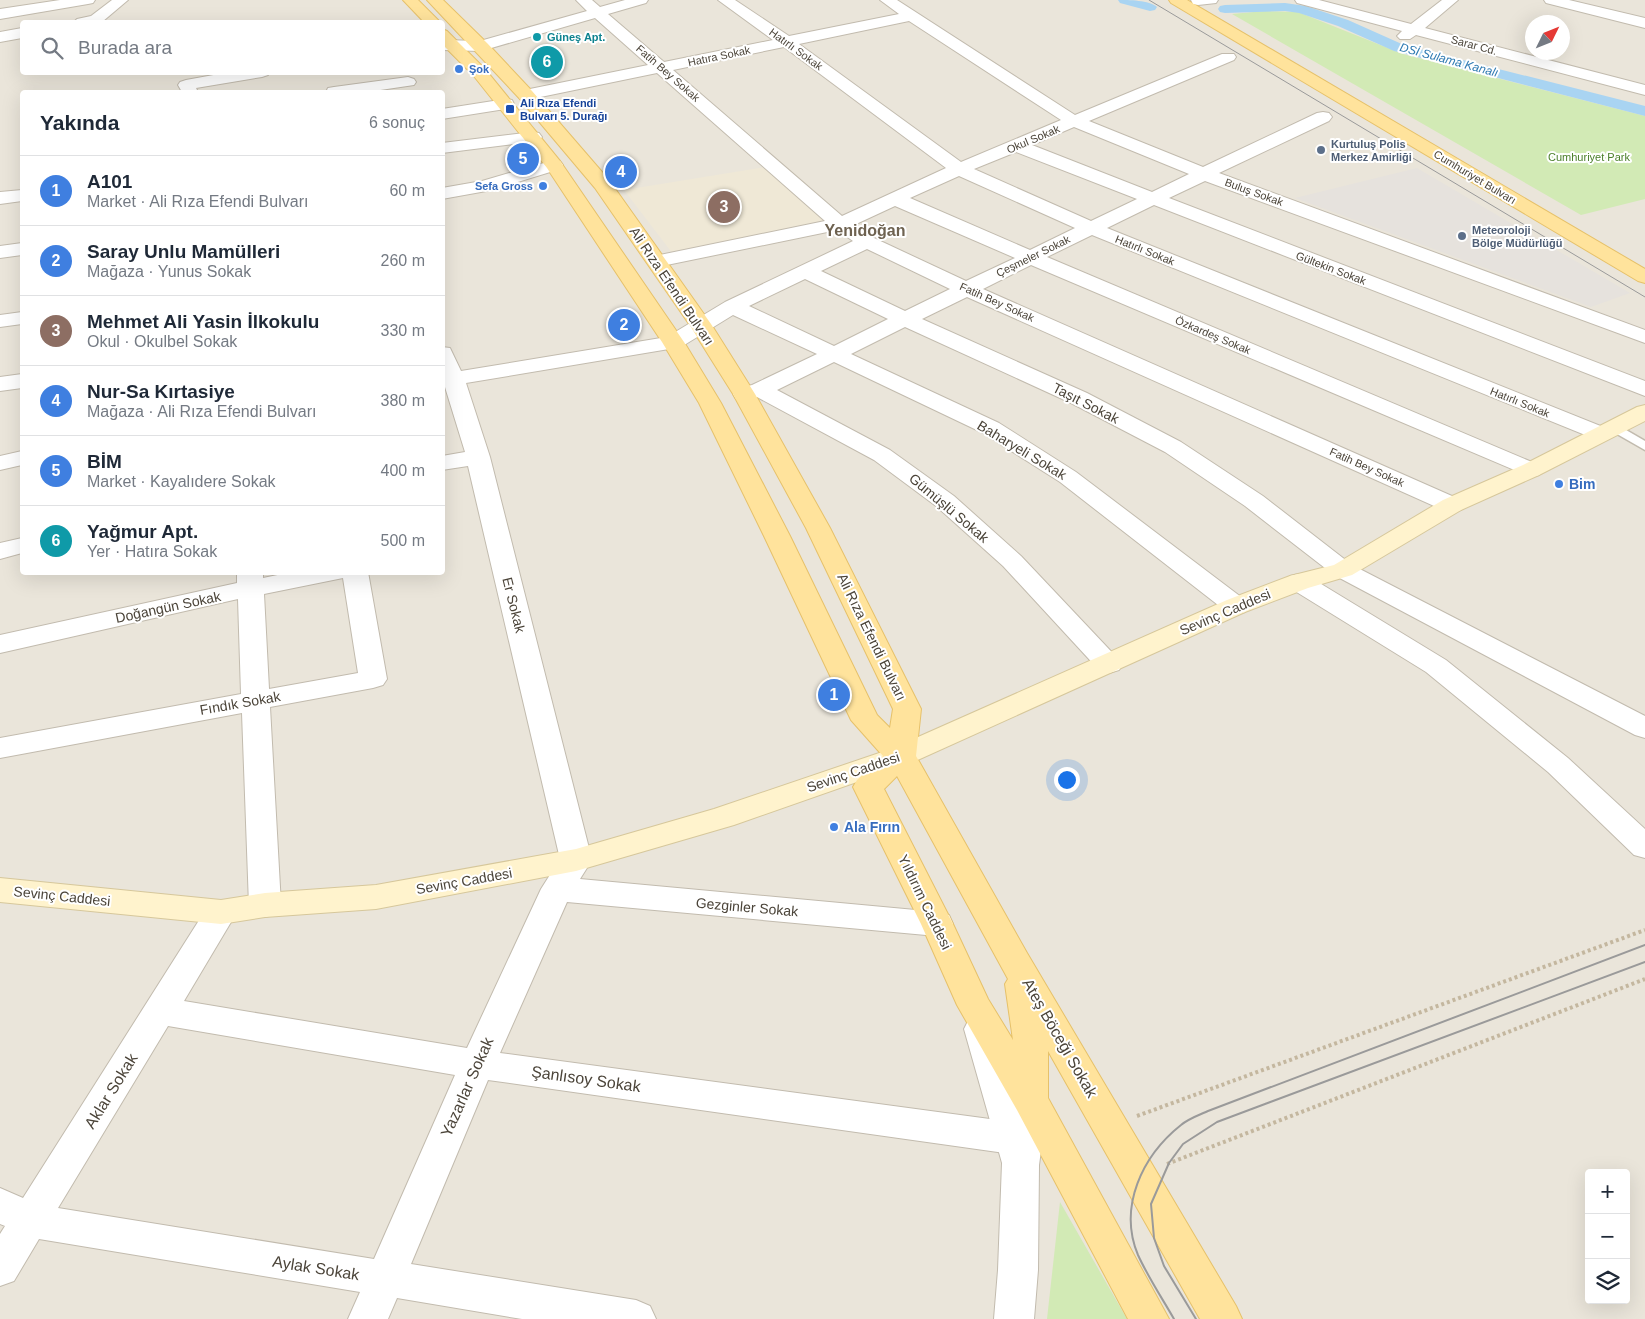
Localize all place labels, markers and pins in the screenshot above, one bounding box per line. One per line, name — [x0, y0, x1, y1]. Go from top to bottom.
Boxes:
marker: Güneş Apt. — [531, 31, 543, 43]
place label: Güneş Apt. — [547, 31, 605, 43]
pin: 6 — [531, 43, 563, 81]
marker: Şok — [453, 63, 465, 75]
place label: Şok — [469, 63, 490, 75]
place label: Ali Rıza Efendi Bulvarı 5. Durağı — [520, 97, 607, 122]
marker: Ali Rıza Efendi Bulvarı 5. Durağı — [504, 103, 516, 115]
place label: Kurtuluş Polis Merkez Amirliği — [1331, 138, 1412, 163]
pin: 5 — [507, 140, 539, 178]
marker: Kurtuluş Polis Merkez Amirliği — [1315, 144, 1327, 156]
pin: 4 — [605, 153, 637, 191]
place label: Sefa Gross — [475, 180, 533, 192]
marker: Sefa Gross — [537, 180, 549, 192]
pin: 3 — [708, 188, 740, 226]
place label: Meteoroloji Bölge Müdürlüğü — [1472, 224, 1562, 249]
marker: Meteoroloji Bölge Müdürlüğü — [1456, 230, 1468, 242]
pin: 2 — [608, 306, 640, 344]
place label: Bim — [1569, 476, 1595, 492]
marker: Bim — [1553, 478, 1565, 490]
pin: 1 — [818, 676, 850, 714]
place label: Ala Fırın — [844, 819, 900, 835]
marker: Ala Fırın — [828, 821, 840, 833]

